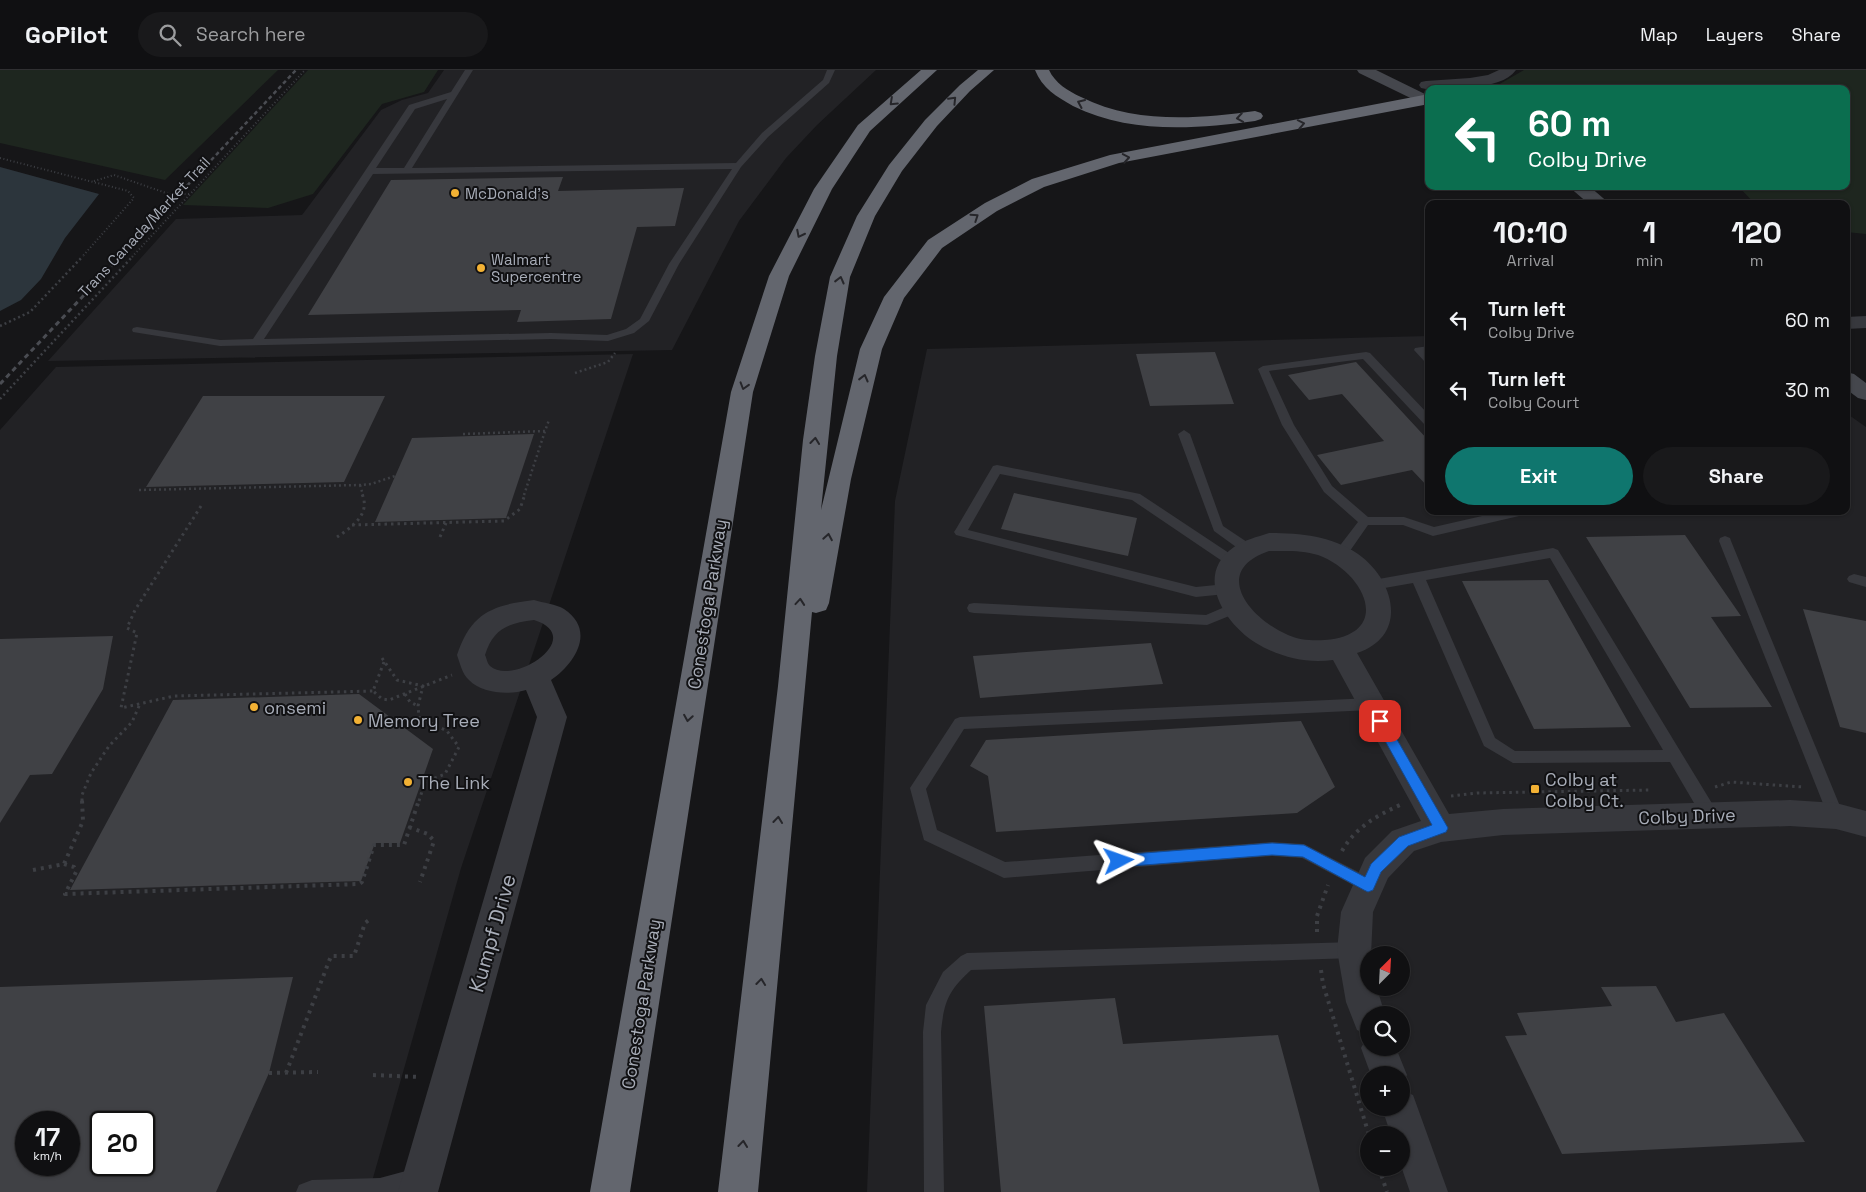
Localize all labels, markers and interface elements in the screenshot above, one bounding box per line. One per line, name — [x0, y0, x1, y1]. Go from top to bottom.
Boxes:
search box — [138, 12, 488, 57]
text: GoPilot — [25, 19, 108, 50]
icon: search — [156, 21, 184, 49]
text: Search here — [196, 22, 306, 47]
text: Map — [1640, 23, 1678, 46]
text: Layers — [1706, 23, 1763, 46]
text: Share — [1791, 23, 1841, 46]
one-way arrow — [889, 96, 898, 105]
one-way arrow — [948, 97, 957, 106]
one-way arrow — [1077, 98, 1086, 109]
text: 60 m — [1528, 102, 1611, 146]
icon: left — [1445, 105, 1510, 170]
one-way arrow — [1236, 112, 1244, 123]
one-way arrow — [1297, 119, 1306, 129]
text: Colby Drive — [1528, 145, 1647, 173]
street label: Trans Canada/Market Trail — [74, 153, 214, 301]
one-way arrow — [1121, 153, 1130, 163]
place label: McDonald's — [465, 184, 549, 203]
marker: McDonald's — [449, 187, 461, 199]
text: 10:10 — [1493, 213, 1568, 252]
text: 1 — [1643, 213, 1656, 252]
text: 120 — [1731, 213, 1782, 252]
one-way arrow — [970, 214, 979, 223]
one-way arrow — [796, 229, 806, 238]
place label: Walmart Supercentre — [491, 250, 581, 286]
text: Arrival — [1507, 250, 1554, 271]
text: min — [1636, 250, 1663, 271]
text: m — [1750, 250, 1764, 271]
marker: Walmart Supercentre — [475, 262, 487, 274]
one-way arrow — [835, 277, 845, 285]
text: Turn left — [1488, 297, 1566, 322]
icon: left — [1445, 306, 1473, 334]
text: 60 m — [1785, 308, 1830, 333]
text: Colby Drive — [1488, 322, 1575, 343]
text: Turn left — [1488, 367, 1566, 392]
one-way arrow — [858, 374, 869, 383]
icon: left — [1445, 376, 1473, 404]
text: 30 m — [1785, 378, 1830, 403]
one-way arrow — [739, 381, 749, 389]
text: Colby Court — [1488, 392, 1580, 413]
one-way arrow — [809, 436, 820, 444]
button: Exit — [1445, 447, 1633, 505]
button: Share — [1643, 447, 1830, 505]
street label: Conestoga Parkway — [682, 517, 732, 691]
one-way arrow — [823, 532, 833, 541]
one-way arrow — [794, 598, 805, 606]
place label: onsemi — [264, 696, 326, 719]
pin — [1359, 700, 1401, 742]
marker: onsemi — [248, 701, 260, 713]
icon: arrive — [1366, 707, 1394, 735]
place label: Memory Tree — [368, 709, 480, 732]
marker: Memory Tree — [352, 714, 364, 726]
one-way arrow — [683, 714, 693, 723]
place label: Colby at Colby Ct. — [1545, 768, 1624, 812]
place label: The Link — [418, 771, 490, 794]
marker: The Link — [402, 776, 414, 788]
marker: Colby at Colby Ct. — [1529, 783, 1541, 795]
street label: Colby Drive — [1638, 803, 1736, 829]
one-way arrow — [772, 816, 783, 824]
position arrow — [1092, 834, 1144, 886]
street label: Kumpf Drive — [462, 871, 522, 995]
street label: Conestoga Parkway — [616, 917, 666, 1091]
north arrow — [1360, 946, 1410, 996]
map controls — [1360, 946, 1410, 1176]
one-way arrow — [755, 978, 766, 986]
button: search — [1360, 1006, 1410, 1056]
button: + — [1360, 1066, 1410, 1116]
speed limit sign: 20 — [90, 1111, 155, 1176]
text: 17 — [35, 1121, 60, 1153]
button: − — [1360, 1126, 1410, 1176]
one-way arrow — [737, 1139, 748, 1147]
text: km/h — [33, 1148, 62, 1164]

